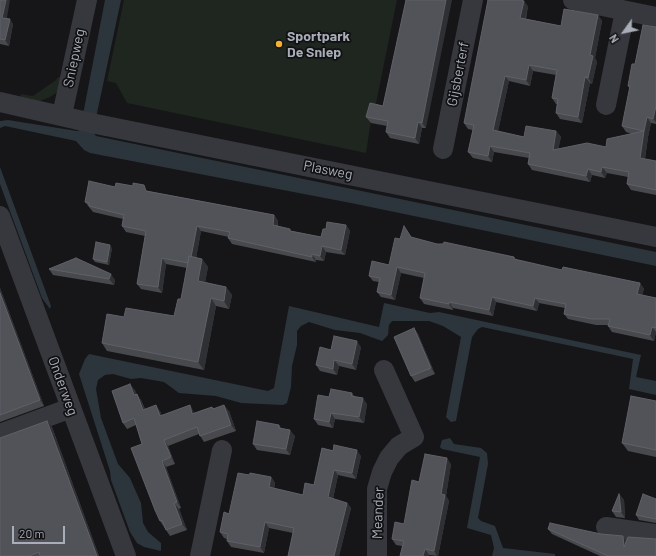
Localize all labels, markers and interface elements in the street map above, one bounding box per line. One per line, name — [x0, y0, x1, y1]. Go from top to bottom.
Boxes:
north arrow — [604, 12, 644, 52]
street label: Sniepweg — [60, 27, 88, 89]
place label: Sportpark De Sniep — [287, 28, 350, 60]
text: N — [606, 32, 621, 45]
marker: Sportpark De Sniep — [274, 39, 284, 49]
street label: Gijsberterf — [444, 40, 472, 108]
street label: Plasweg — [302, 157, 354, 183]
street label: Onderweg — [45, 354, 81, 418]
street label: Meander — [369, 487, 387, 539]
scale bar — [14, 518, 67, 544]
text: 20 m — [19, 526, 45, 540]

